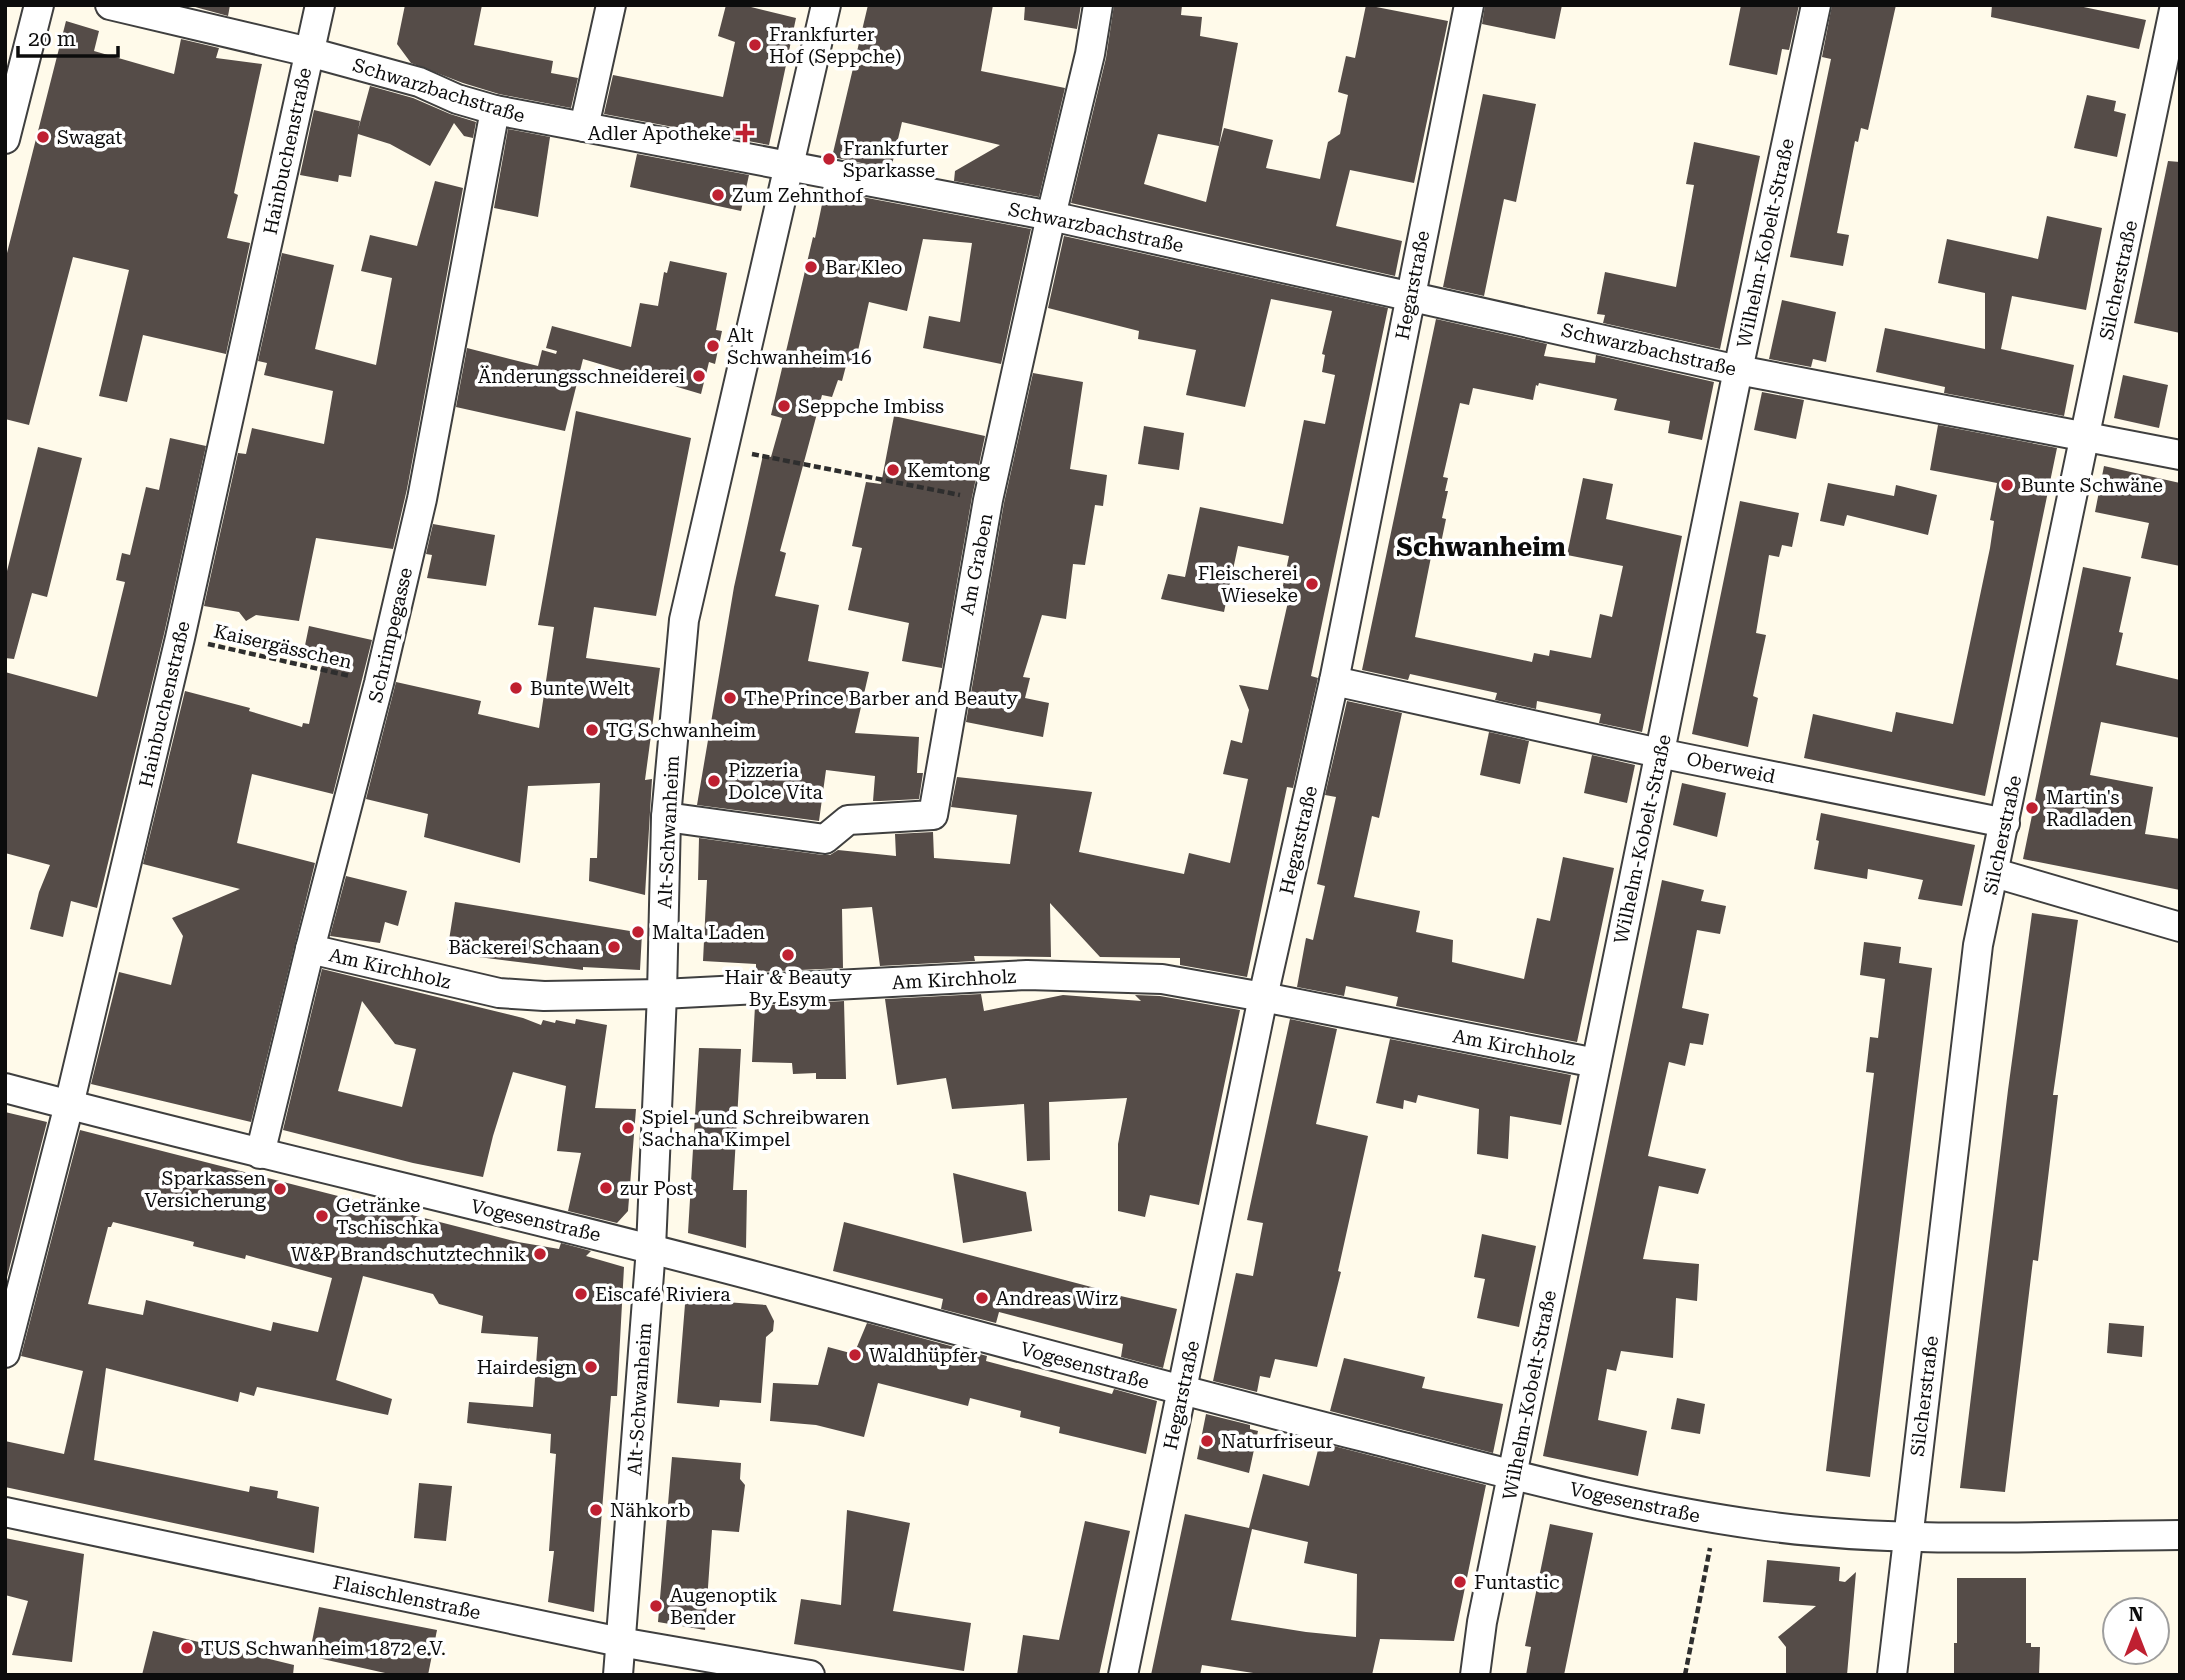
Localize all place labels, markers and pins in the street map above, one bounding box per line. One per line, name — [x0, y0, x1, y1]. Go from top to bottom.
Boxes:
place label: Frankfurter Hof (Seppche) — [769, 23, 901, 68]
marker: Frankfurter Hof (Seppche) — [747, 37, 763, 53]
place label: Adler Apotheke — [588, 122, 731, 145]
marker: Adler Apotheke — [737, 125, 753, 141]
place label: Swagat — [57, 126, 122, 149]
marker: Swagat — [35, 129, 51, 145]
place label: Frankfurter Sparkasse — [843, 137, 949, 182]
marker: Frankfurter Sparkasse — [821, 151, 837, 167]
place label: Zum Zehnthof — [732, 184, 863, 207]
marker: Zum Zehnthof — [710, 187, 726, 203]
place label: Bar Kleo — [825, 256, 902, 279]
marker: Bar Kleo — [803, 259, 819, 275]
place label: Alt Schwanheim 16 — [727, 324, 872, 369]
marker: Alt Schwanheim 16 — [705, 338, 721, 354]
place label: Änderungsschneiderei — [478, 365, 685, 388]
marker: Änderungsschneiderei — [691, 368, 707, 384]
place label: Seppche Imbiss — [798, 395, 944, 418]
marker: Seppche Imbiss — [776, 398, 792, 414]
place label: Kemtong — [907, 459, 990, 482]
marker: Kemtong — [885, 462, 901, 478]
place label: Bunte Schwäne — [2021, 474, 2163, 497]
marker: Bunte Schwäne — [1999, 477, 2015, 493]
place label: Fleischerei Wieseke — [1198, 562, 1298, 607]
marker: Fleischerei Wieseke — [1304, 576, 1320, 592]
place label: Bunte Welt — [530, 677, 630, 700]
marker: Bunte Welt — [508, 680, 524, 696]
place label: The Prince Barber and Beauty — [744, 687, 1019, 710]
marker: The Prince Barber and Beauty — [722, 690, 738, 706]
place label: TG Schwanheim — [606, 719, 756, 742]
marker: TG Schwanheim — [584, 722, 600, 738]
place label: Pizzeria Dolce Vita — [728, 759, 824, 804]
marker: Pizzeria Dolce Vita — [706, 773, 722, 789]
place label: Martin's Radladen — [2046, 786, 2132, 831]
marker: Martin's Radladen — [2024, 800, 2040, 816]
place label: Malta Laden — [652, 921, 765, 944]
marker: Malta Laden — [630, 924, 646, 940]
place label: Bäckerei Schaan — [448, 936, 600, 959]
marker: Bäckerei Schaan — [606, 939, 622, 955]
marker: Hair & Beauty By Esym — [780, 947, 796, 963]
place label: Hair & Beauty By Esym — [724, 966, 852, 1011]
place label: Spiel- und Schreibwaren Sachaha Kimpel — [642, 1106, 870, 1151]
marker: Spiel- und Schreibwaren Sachaha Kimpel — [620, 1120, 636, 1136]
place label: Sparkassen Versicherung — [144, 1167, 266, 1212]
place label: zur Post — [620, 1177, 693, 1200]
marker: zur Post — [598, 1180, 614, 1196]
marker: Sparkassen Versicherung — [272, 1181, 288, 1197]
place label: Getränke Tschischka — [336, 1194, 440, 1239]
marker: Getränke Tschischka — [314, 1208, 330, 1224]
place label: W&P Brandschutztechnik — [291, 1243, 526, 1266]
marker: W&P Brandschutztechnik — [532, 1246, 548, 1262]
place label: Eiscafé Riviera — [595, 1283, 731, 1306]
marker: Eiscafé Riviera — [573, 1286, 589, 1302]
place label: Andreas Wirz — [996, 1287, 1118, 1310]
marker: Andreas Wirz — [974, 1290, 990, 1306]
place label: Waldhüpfer — [869, 1344, 978, 1367]
marker: Waldhüpfer — [847, 1347, 863, 1363]
place label: Hairdesign — [477, 1356, 577, 1379]
marker: Hairdesign — [583, 1359, 599, 1375]
place label: Naturfriseur — [1221, 1430, 1333, 1453]
marker: Naturfriseur — [1199, 1433, 1215, 1449]
place label: Nähkorb — [610, 1499, 690, 1522]
marker: Nähkorb — [588, 1502, 604, 1518]
place label: Funtastic — [1474, 1571, 1560, 1594]
marker: Funtastic — [1452, 1574, 1468, 1590]
place label: Augenoptik Bender — [670, 1584, 777, 1629]
marker: Augenoptik Bender — [648, 1598, 664, 1614]
place label: TUS Schwanheim 1872 e.V. — [201, 1637, 446, 1660]
marker: TUS Schwanheim 1872 e.V. — [179, 1640, 195, 1656]

